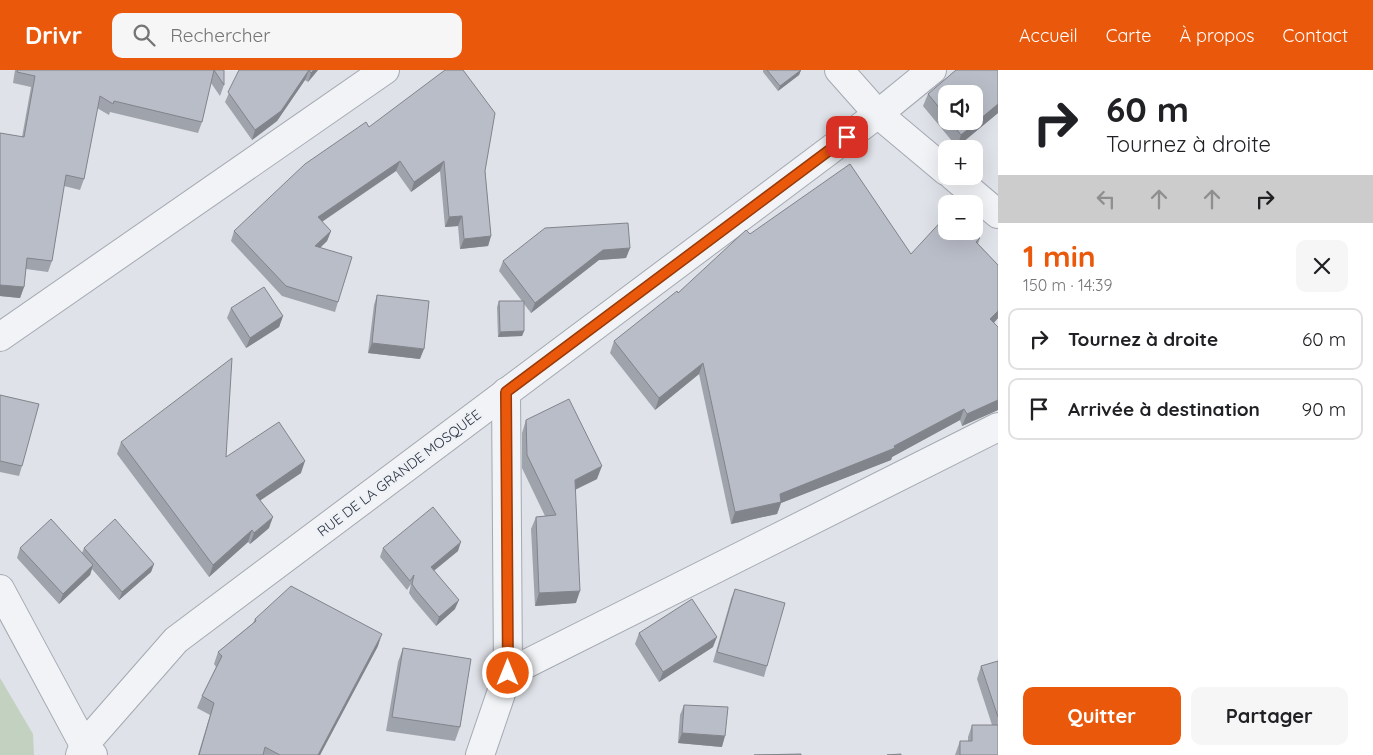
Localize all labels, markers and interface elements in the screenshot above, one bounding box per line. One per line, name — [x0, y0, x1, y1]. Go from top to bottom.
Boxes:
search box — [112, 13, 462, 58]
text: Drivr — [25, 20, 82, 50]
icon: search — [130, 21, 158, 49]
text: Rechercher — [170, 23, 270, 47]
text: Accueil — [1019, 24, 1078, 47]
text: Carte — [1106, 24, 1151, 47]
text: À propos — [1179, 24, 1255, 47]
text: Contact — [1283, 24, 1348, 47]
map controls — [938, 85, 983, 240]
button: sound — [938, 85, 983, 130]
text: 60 m — [1106, 87, 1189, 131]
icon: right — [1023, 90, 1088, 155]
pin — [826, 116, 868, 158]
icon: arrive — [833, 123, 861, 151]
text: Tournez à droite — [1106, 130, 1271, 158]
button: + — [938, 140, 983, 185]
icon: left — [1092, 185, 1120, 213]
icon: ahead — [1145, 185, 1173, 213]
icon: ahead — [1198, 185, 1226, 213]
icon: right — [1251, 185, 1279, 213]
button: − — [938, 195, 983, 240]
text: 1 min — [1023, 237, 1096, 275]
button: close — [1296, 240, 1348, 292]
text: 150 m · 14:39 — [1023, 275, 1112, 295]
icon: right — [1025, 325, 1053, 353]
text: Tournez à droite — [1068, 327, 1218, 351]
text: 60 m — [1302, 327, 1346, 351]
icon: arrive — [1025, 395, 1053, 423]
text: Arrivée à destination — [1068, 397, 1260, 421]
text: 90 m — [1302, 397, 1346, 421]
street label: RUE DE LA GRANDE MOSQUÉE — [314, 406, 484, 540]
position arrow — [481, 646, 533, 698]
button: Quitter — [1023, 687, 1181, 745]
button: Partager — [1191, 687, 1348, 745]

